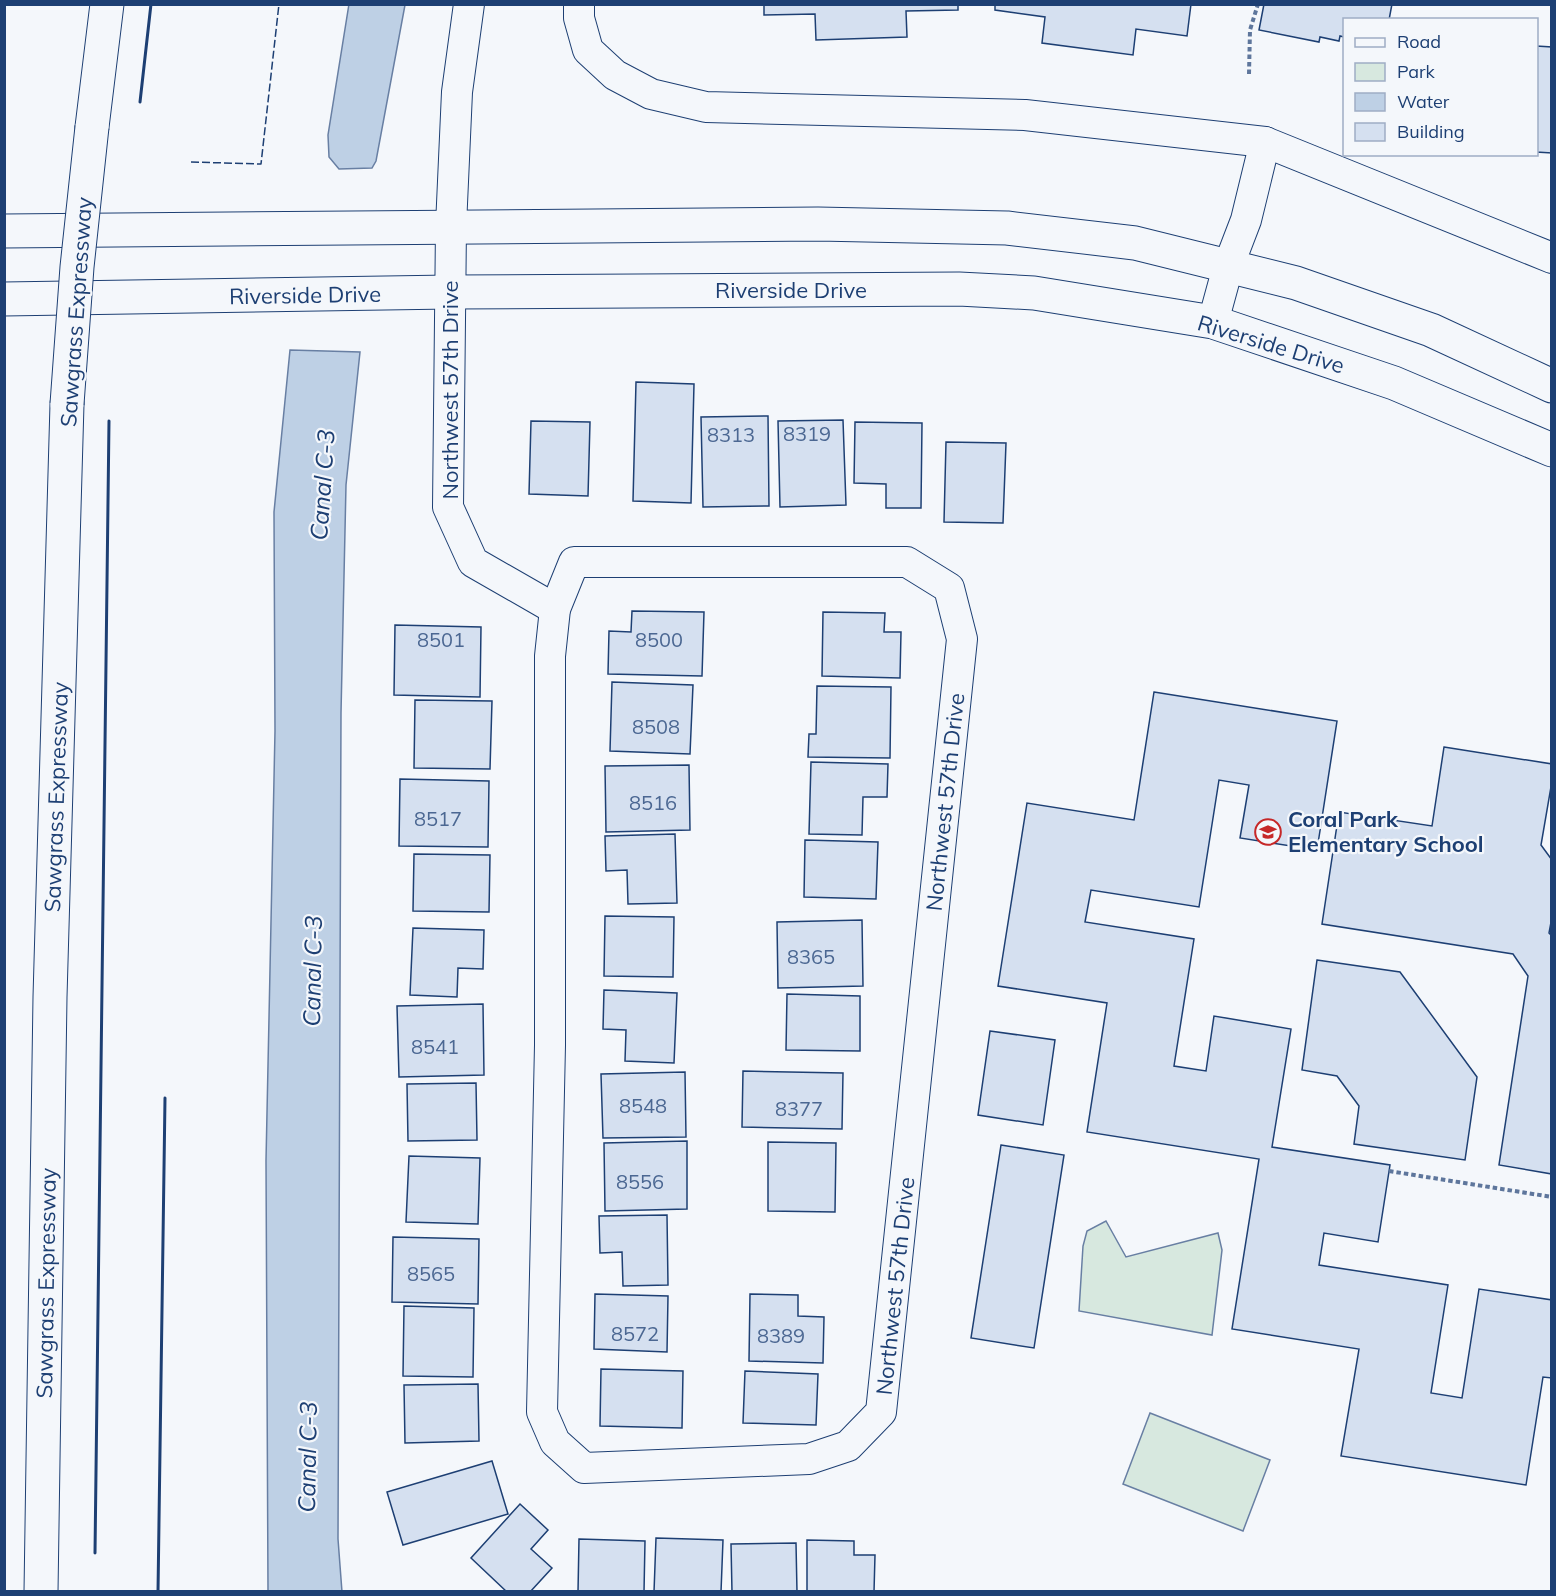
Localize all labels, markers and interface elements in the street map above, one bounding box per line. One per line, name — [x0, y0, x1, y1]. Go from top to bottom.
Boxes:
legend — [1343, 18, 1538, 156]
text: Road — [1397, 30, 1441, 53]
text: Park — [1397, 60, 1436, 83]
text: Water — [1397, 90, 1450, 113]
text: Building — [1397, 120, 1465, 143]
street label: Sawgrass Expressway — [54, 196, 98, 428]
street label: Riverside Drive — [715, 276, 867, 304]
street label: Riverside Drive — [229, 280, 381, 310]
street label: Northwest 57th Drive — [436, 280, 464, 500]
street label: Riverside Drive — [1194, 308, 1348, 380]
house number: 8319 — [783, 421, 831, 446]
house number: 8313 — [707, 422, 755, 447]
water label: Canal C-3 — [303, 428, 341, 541]
house number: 8501 — [417, 627, 465, 652]
house number: 8500 — [635, 627, 683, 652]
street label: Sawgrass Expressway — [38, 681, 74, 913]
street label: Northwest 57th Drive — [920, 692, 970, 912]
house number: 8508 — [632, 714, 680, 739]
house number: 8516 — [629, 790, 677, 815]
place label: Coral Park Elementary School — [1288, 805, 1484, 858]
house number: 8517 — [414, 806, 462, 831]
school or university icon: Coral Park Elementary School — [1253, 817, 1283, 847]
water label: Canal C-3 — [296, 915, 328, 1027]
house number: 8365 — [787, 944, 835, 969]
house number: 8541 — [411, 1034, 459, 1059]
house number: 8548 — [619, 1093, 667, 1118]
house number: 8377 — [775, 1096, 823, 1121]
street label: Sawgrass Expressway — [30, 1167, 62, 1399]
house number: 8556 — [616, 1169, 664, 1194]
street label: Northwest 57th Drive — [870, 1176, 920, 1396]
house number: 8565 — [407, 1261, 455, 1286]
house number: 8572 — [611, 1321, 659, 1346]
house number: 8389 — [757, 1323, 805, 1348]
water label: Canal C-3 — [291, 1401, 323, 1513]

